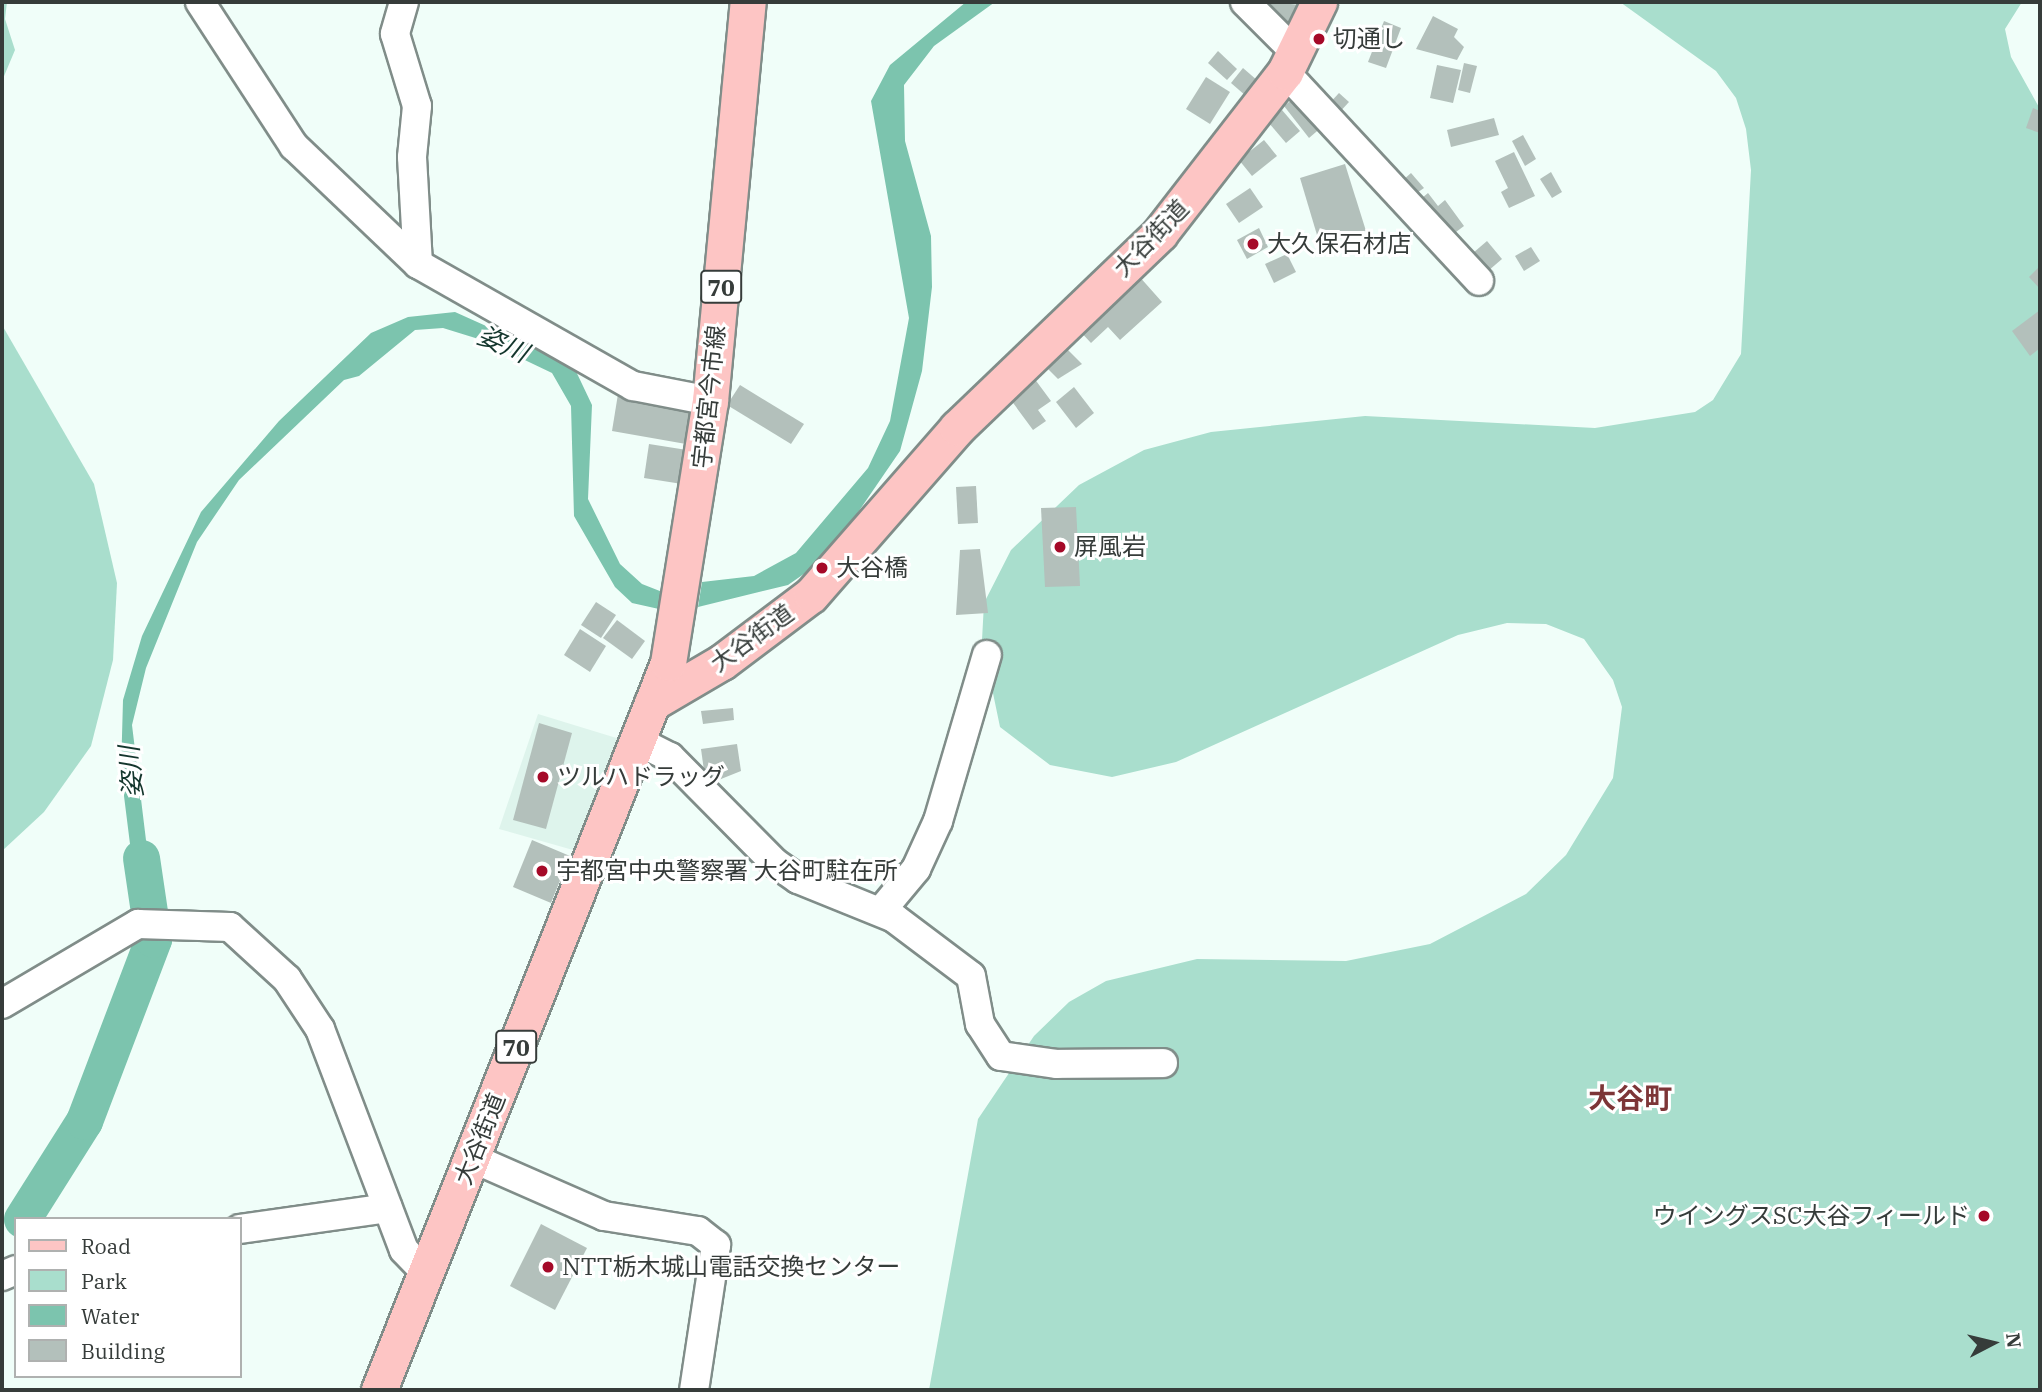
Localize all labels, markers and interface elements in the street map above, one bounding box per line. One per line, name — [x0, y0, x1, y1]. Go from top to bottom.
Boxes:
place label: 切通し — [1333, 25, 1405, 53]
marker: 切通し — [1311, 31, 1327, 47]
street label: 大谷街道 — [1107, 193, 1195, 283]
place label: 大久保石材店 — [1267, 230, 1411, 258]
marker: 大久保石材店 — [1245, 236, 1261, 252]
road number: 70 — [700, 268, 742, 306]
water label: 姿川 — [473, 319, 533, 369]
street label: 宇都宮今市線 — [687, 324, 731, 470]
place label: 屏風岩 — [1074, 533, 1146, 561]
marker: 屏風岩 — [1052, 539, 1068, 555]
place label: 大谷橋 — [836, 554, 908, 582]
marker: 大谷橋 — [814, 560, 830, 576]
street label: 大谷街道 — [705, 598, 799, 678]
water label: 姿川 — [113, 745, 149, 799]
place label: ツルハドラッグ — [557, 763, 725, 791]
marker: ツルハドラッグ — [535, 769, 551, 785]
place label: 宇都宮中央警察署 大谷町駐在所 — [556, 857, 898, 885]
marker: 宇都宮中央警察署 大谷町駐在所 — [534, 863, 550, 879]
road number: 70 — [495, 1028, 537, 1066]
district label: 大谷町 — [1588, 1081, 1672, 1115]
street label: 大谷街道 — [449, 1089, 511, 1189]
place label: ウイングスSC大谷フィールド — [1652, 1202, 1970, 1230]
marker: ウイングスSC大谷フィールド — [1976, 1208, 1992, 1224]
legend — [14, 1217, 242, 1378]
text: Road — [81, 1232, 131, 1260]
place label: NTT栃木城山電話交換センター — [562, 1253, 901, 1281]
marker: NTT栃木城山電話交換センター — [540, 1259, 556, 1275]
text: Park — [81, 1267, 127, 1295]
text: Water — [81, 1302, 139, 1330]
north arrow — [1958, 1308, 2028, 1378]
text: N — [2001, 1332, 2027, 1349]
text: Building — [81, 1337, 165, 1365]

